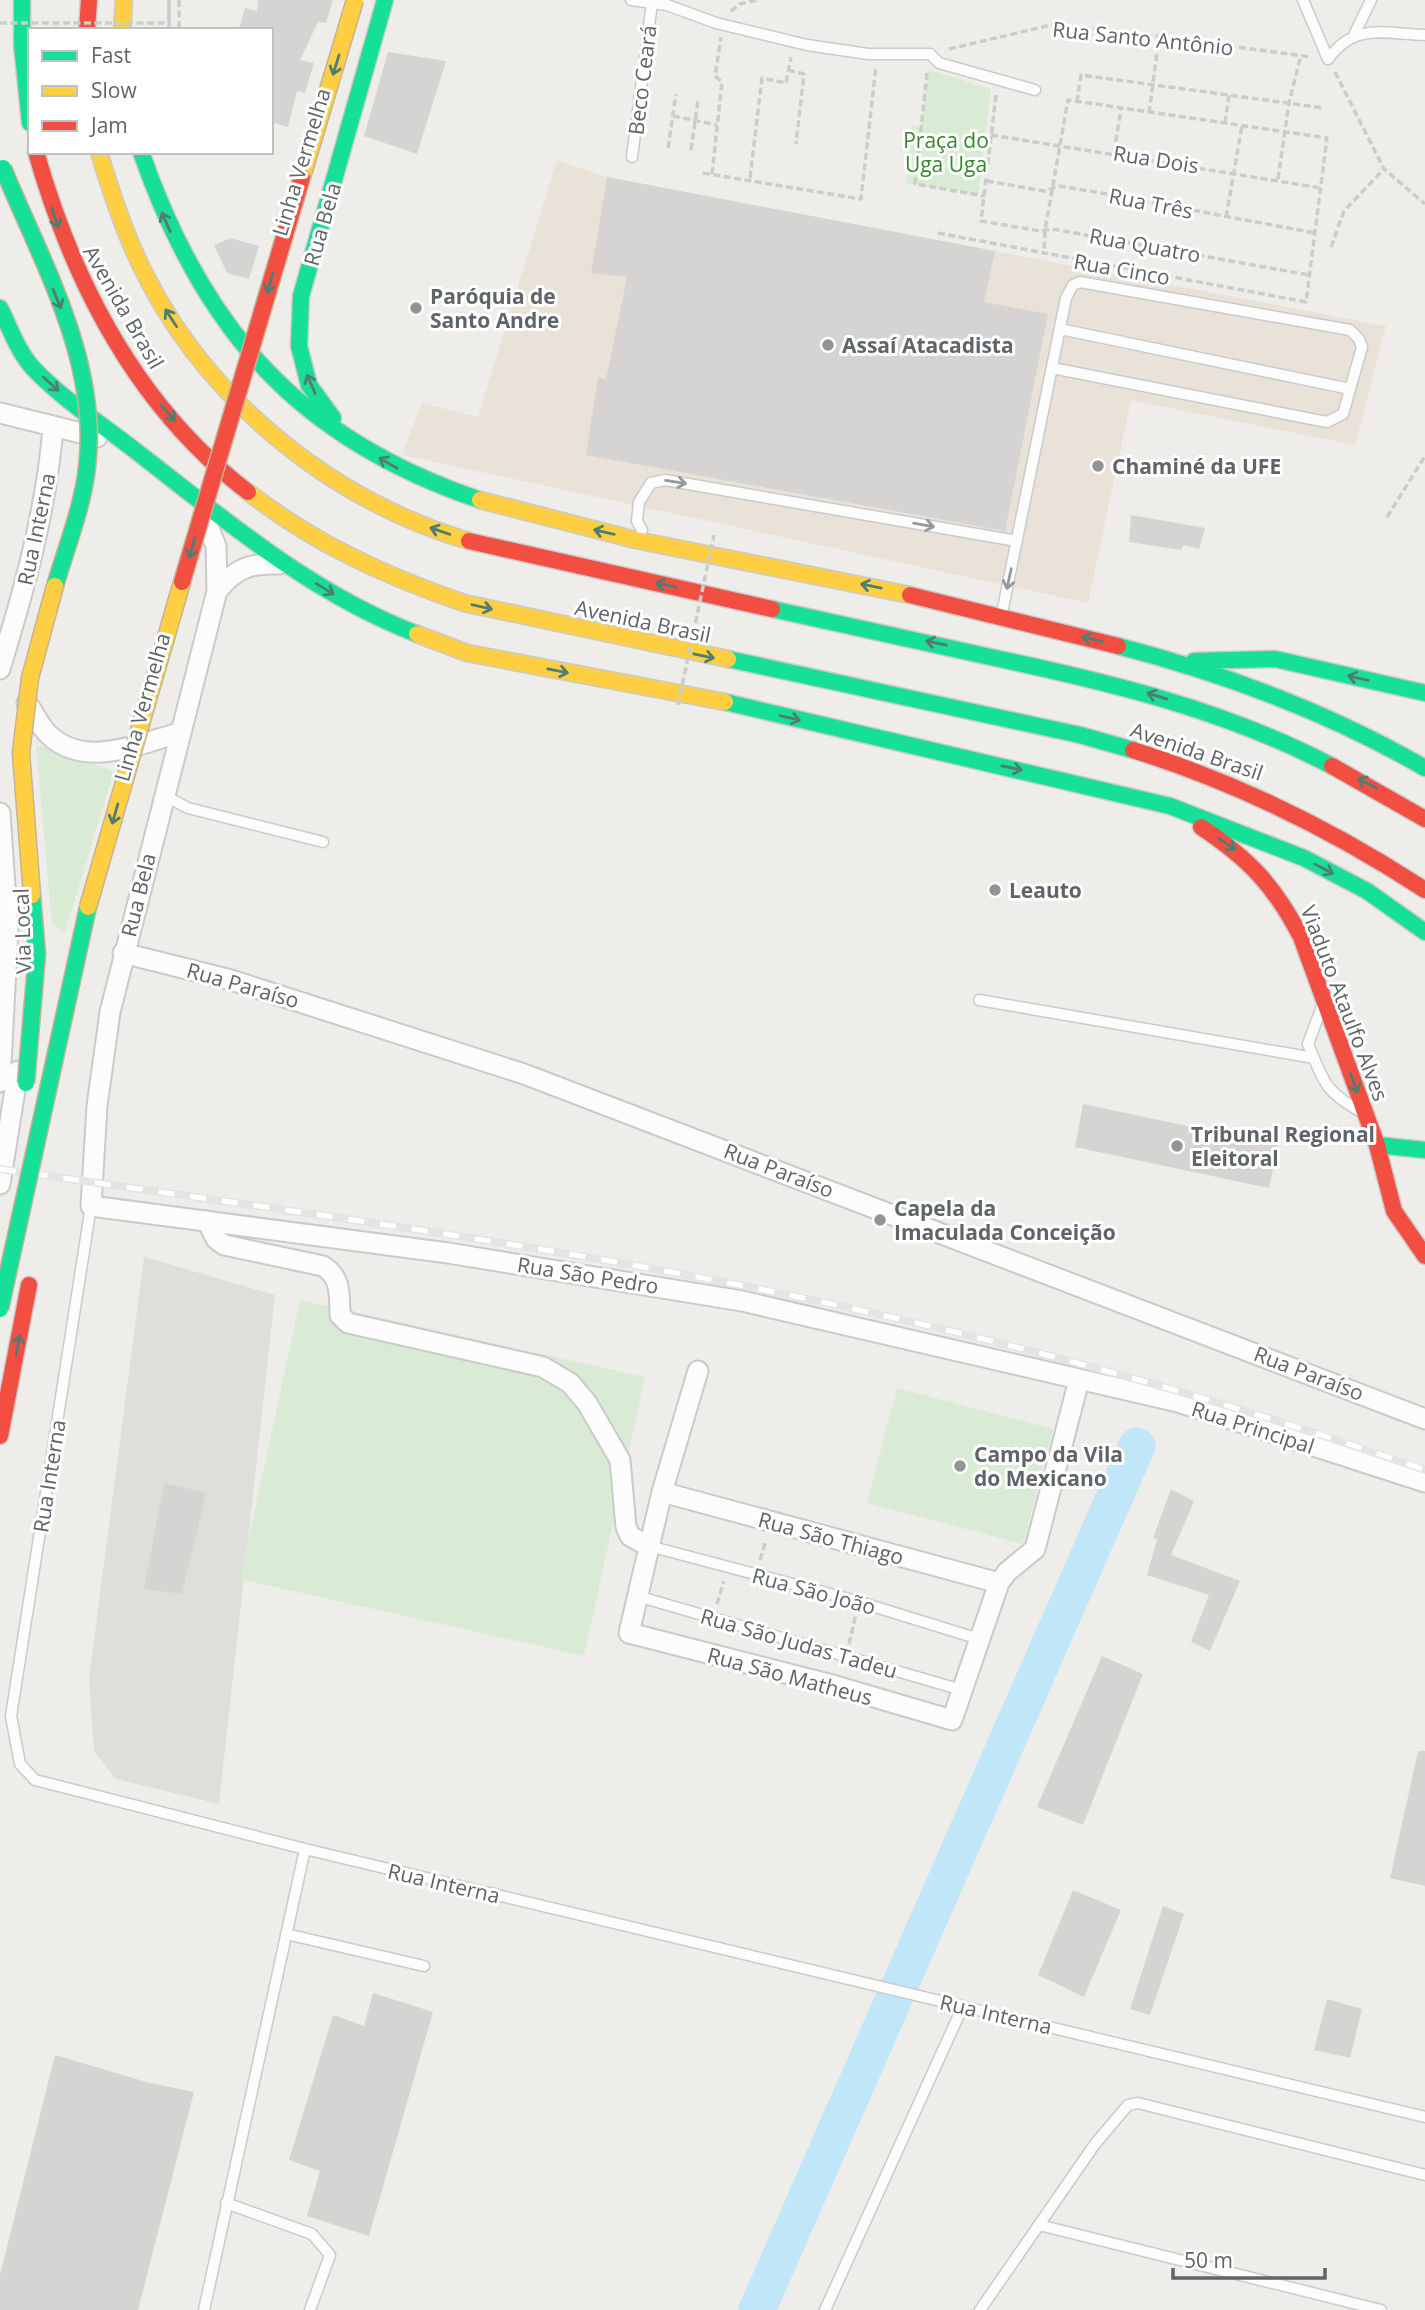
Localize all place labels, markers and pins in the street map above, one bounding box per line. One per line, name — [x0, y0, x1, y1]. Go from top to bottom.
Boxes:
place label: Paróquia de Santo Andre — [430, 282, 559, 334]
marker: Paróquia de Santo Andre — [408, 300, 424, 316]
place label: Assaí Atacadista — [842, 331, 1014, 359]
marker: Assaí Atacadista — [820, 337, 836, 353]
place label: Chaminé da UFE — [1112, 452, 1281, 480]
marker: Chaminé da UFE — [1090, 458, 1106, 474]
place label: Leauto — [1009, 876, 1082, 904]
marker: Leauto — [987, 882, 1003, 898]
place label: Tribunal Regional Eleitoral — [1191, 1120, 1375, 1172]
marker: Tribunal Regional Eleitoral — [1169, 1138, 1185, 1154]
place label: Capela da Imaculada Conceição — [894, 1194, 1116, 1246]
marker: Capela da Imaculada Conceição — [872, 1212, 888, 1228]
place label: Campo da Vila do Mexicano — [974, 1440, 1123, 1492]
marker: Campo da Vila do Mexicano — [952, 1458, 968, 1474]

